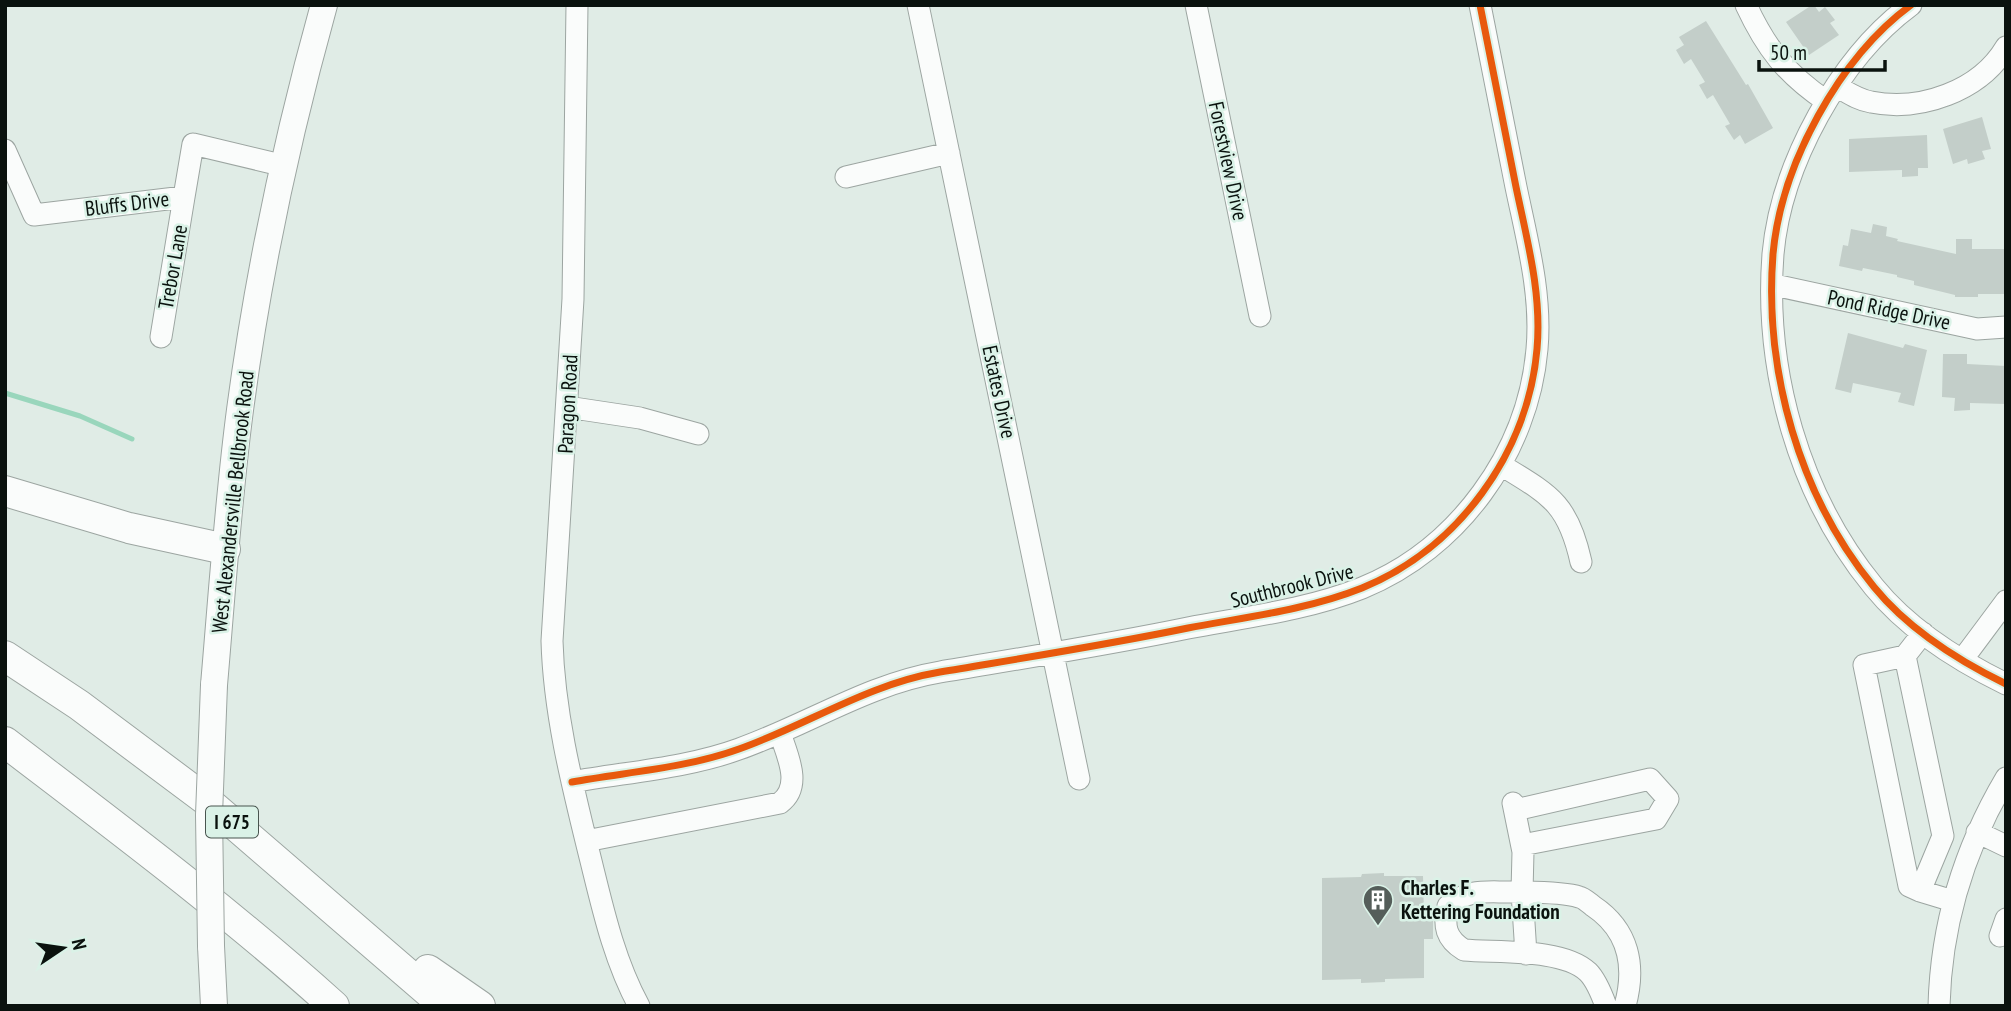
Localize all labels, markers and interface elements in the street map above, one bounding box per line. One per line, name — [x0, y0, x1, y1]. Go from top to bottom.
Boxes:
scale bar — [1759, 28, 1885, 72]
text: 50 m — [1770, 39, 1807, 66]
street label: Forestview Drive — [1203, 99, 1254, 223]
street label: Bluffs Drive — [83, 185, 170, 222]
street label: Trebor Lane — [152, 223, 193, 311]
street label: Pond Ridge Drive — [1825, 283, 1953, 336]
street label: Estates Drive — [976, 343, 1022, 441]
street label: Paragon Road — [551, 354, 584, 454]
street label: West Alexandersville Bellbrook Road — [205, 369, 260, 634]
street label: Southbrook Drive — [1228, 557, 1356, 614]
road number: I 675 — [206, 806, 258, 838]
place label: Charles F. Kettering Foundation — [1401, 874, 1560, 925]
building icon: Charles F. Kettering Foundation — [1361, 883, 1395, 927]
north arrow — [28, 913, 98, 983]
text: N — [67, 936, 92, 952]

